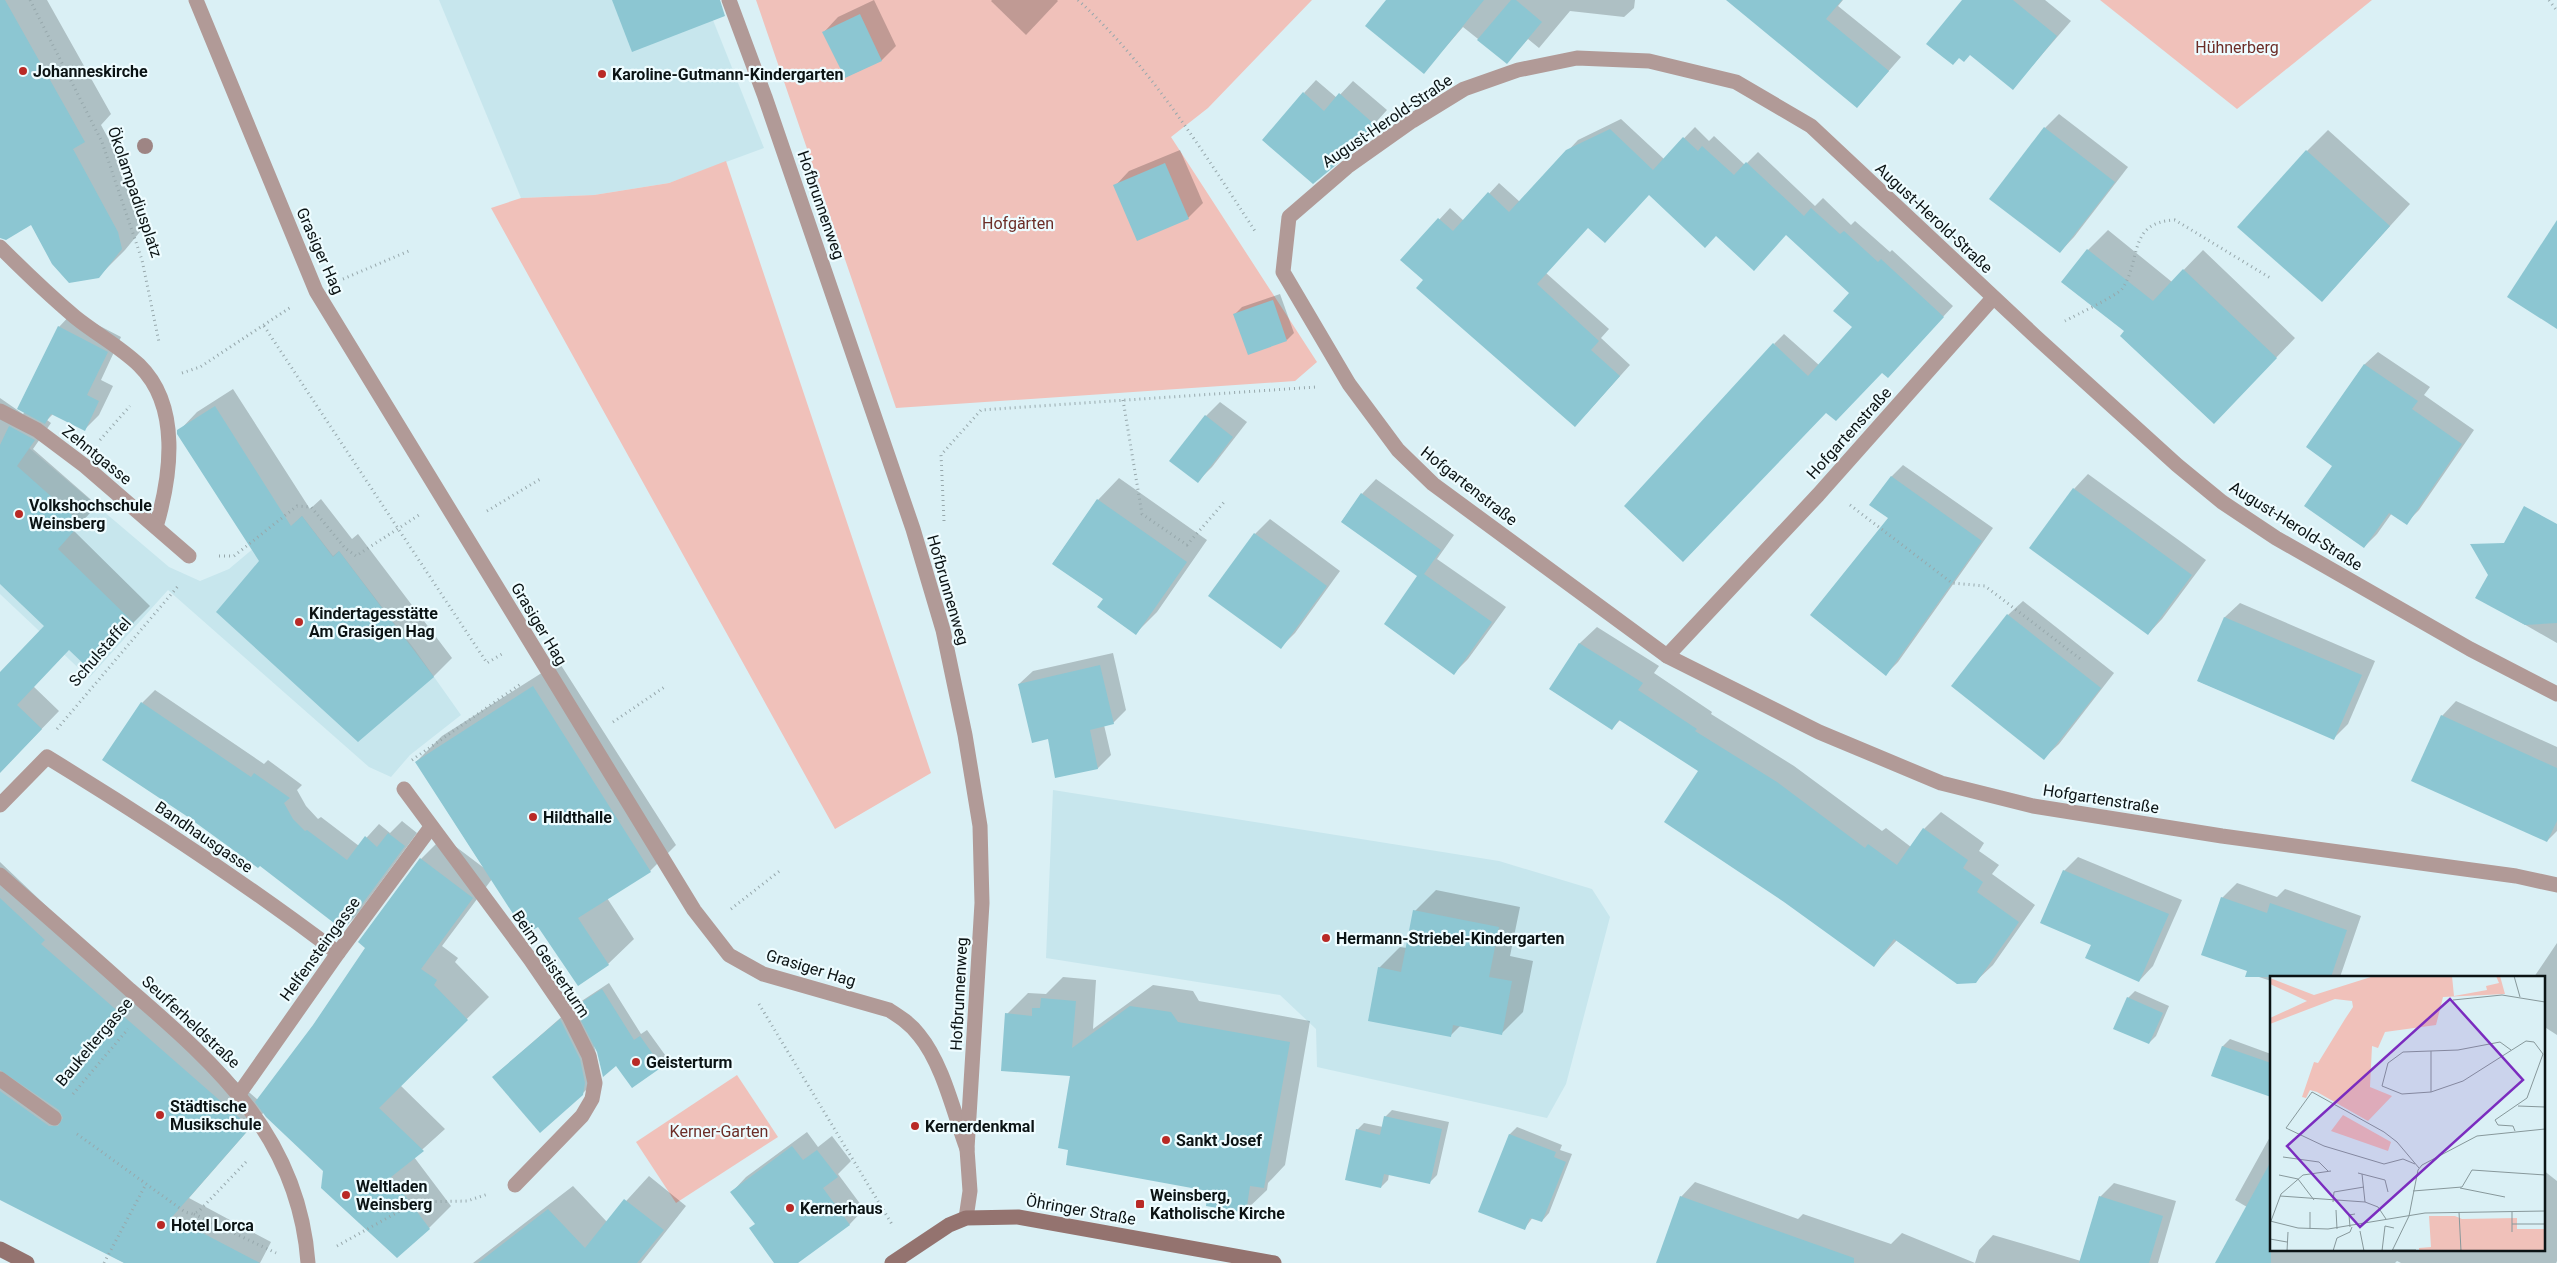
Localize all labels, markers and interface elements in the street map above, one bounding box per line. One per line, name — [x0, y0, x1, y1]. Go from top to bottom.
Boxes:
park label: Hühnerberg — [2195, 38, 2279, 57]
place label: Johanneskirche — [33, 62, 148, 81]
marker: Johanneskirche — [17, 65, 29, 77]
place label: Karoline-Gutmann-Kindergarten — [612, 65, 843, 84]
marker: Karoline-Gutmann-Kindergarten — [596, 68, 608, 80]
street label: August-Herold-Straße — [1318, 70, 1456, 172]
street label: Ökolampadiusplatz — [104, 124, 166, 260]
street label: Hofbrunnenweg — [793, 148, 849, 262]
street label: August-Herold-Straße — [1872, 159, 1996, 277]
street label: Grasiger Hag — [292, 205, 348, 297]
park label: Hofgärten — [982, 214, 1054, 233]
street label: Hofgartenstraße — [1803, 383, 1895, 483]
street label: Zehntgasse — [59, 421, 135, 489]
street label: Hofgartenstraße — [1417, 442, 1521, 530]
street label: August-Herold-Straße — [2226, 477, 2366, 575]
place label: Volkshochschule Weinsberg — [29, 496, 152, 533]
marker: Volkshochschule Weinsberg — [13, 508, 25, 520]
street label: Hofbrunnenweg — [923, 533, 973, 647]
street label: Grasiger Hag — [507, 579, 571, 669]
place label: Kindertagesstätte Am Grasigen Hag — [309, 604, 438, 641]
street label: Schulstaffel — [65, 614, 135, 690]
marker: Kindertagesstätte Am Grasigen Hag — [293, 616, 305, 628]
street label: Hofgartenstraße — [2042, 780, 2160, 818]
street label: Bandhausgasse — [152, 797, 256, 877]
place label: Hildthalle — [543, 808, 612, 827]
marker: Hildthalle — [527, 811, 539, 823]
street label: Helfensteingasse — [276, 893, 364, 1005]
street label: Beim Geisterturm — [508, 907, 594, 1021]
place label: Hermann-Striebel-Kindergarten — [1336, 929, 1564, 948]
marker: Hermann-Striebel-Kindergarten — [1320, 932, 1332, 944]
street label: Hofbrunnenweg — [947, 937, 971, 1051]
street label: Grasiger Hag — [764, 945, 858, 991]
street label: Seufferheldstraße — [138, 972, 244, 1072]
inset map — [2270, 976, 2544, 1250]
street label: Baukeltergasse — [52, 994, 136, 1090]
place label: Geisterturm — [646, 1053, 732, 1072]
marker: Geisterturm — [630, 1056, 642, 1068]
place label: Städtische Musikschule — [170, 1097, 262, 1134]
marker: Städtische Musikschule — [154, 1109, 166, 1121]
place label: Kernerdenkmal — [925, 1117, 1035, 1136]
marker: Kernerdenkmal — [909, 1120, 921, 1132]
park label: Kerner-Garten — [670, 1122, 768, 1141]
place label: Sankt Josef — [1176, 1131, 1262, 1150]
marker: Sankt Josef — [1160, 1134, 1172, 1146]
place label: Weltladen Weinsberg — [356, 1177, 432, 1214]
place label: Weinsberg, Katholische Kirche — [1150, 1186, 1285, 1223]
marker: Weltladen Weinsberg — [340, 1189, 352, 1201]
street label: Öhringer Straße — [1025, 1191, 1137, 1229]
marker: Weinsberg, Katholische Kirche — [1134, 1198, 1146, 1210]
place label: Kernerhaus — [800, 1199, 883, 1218]
marker: Kernerhaus — [784, 1202, 796, 1214]
place label: Hotel Lorca — [171, 1216, 254, 1235]
marker: Hotel Lorca — [155, 1219, 167, 1231]

